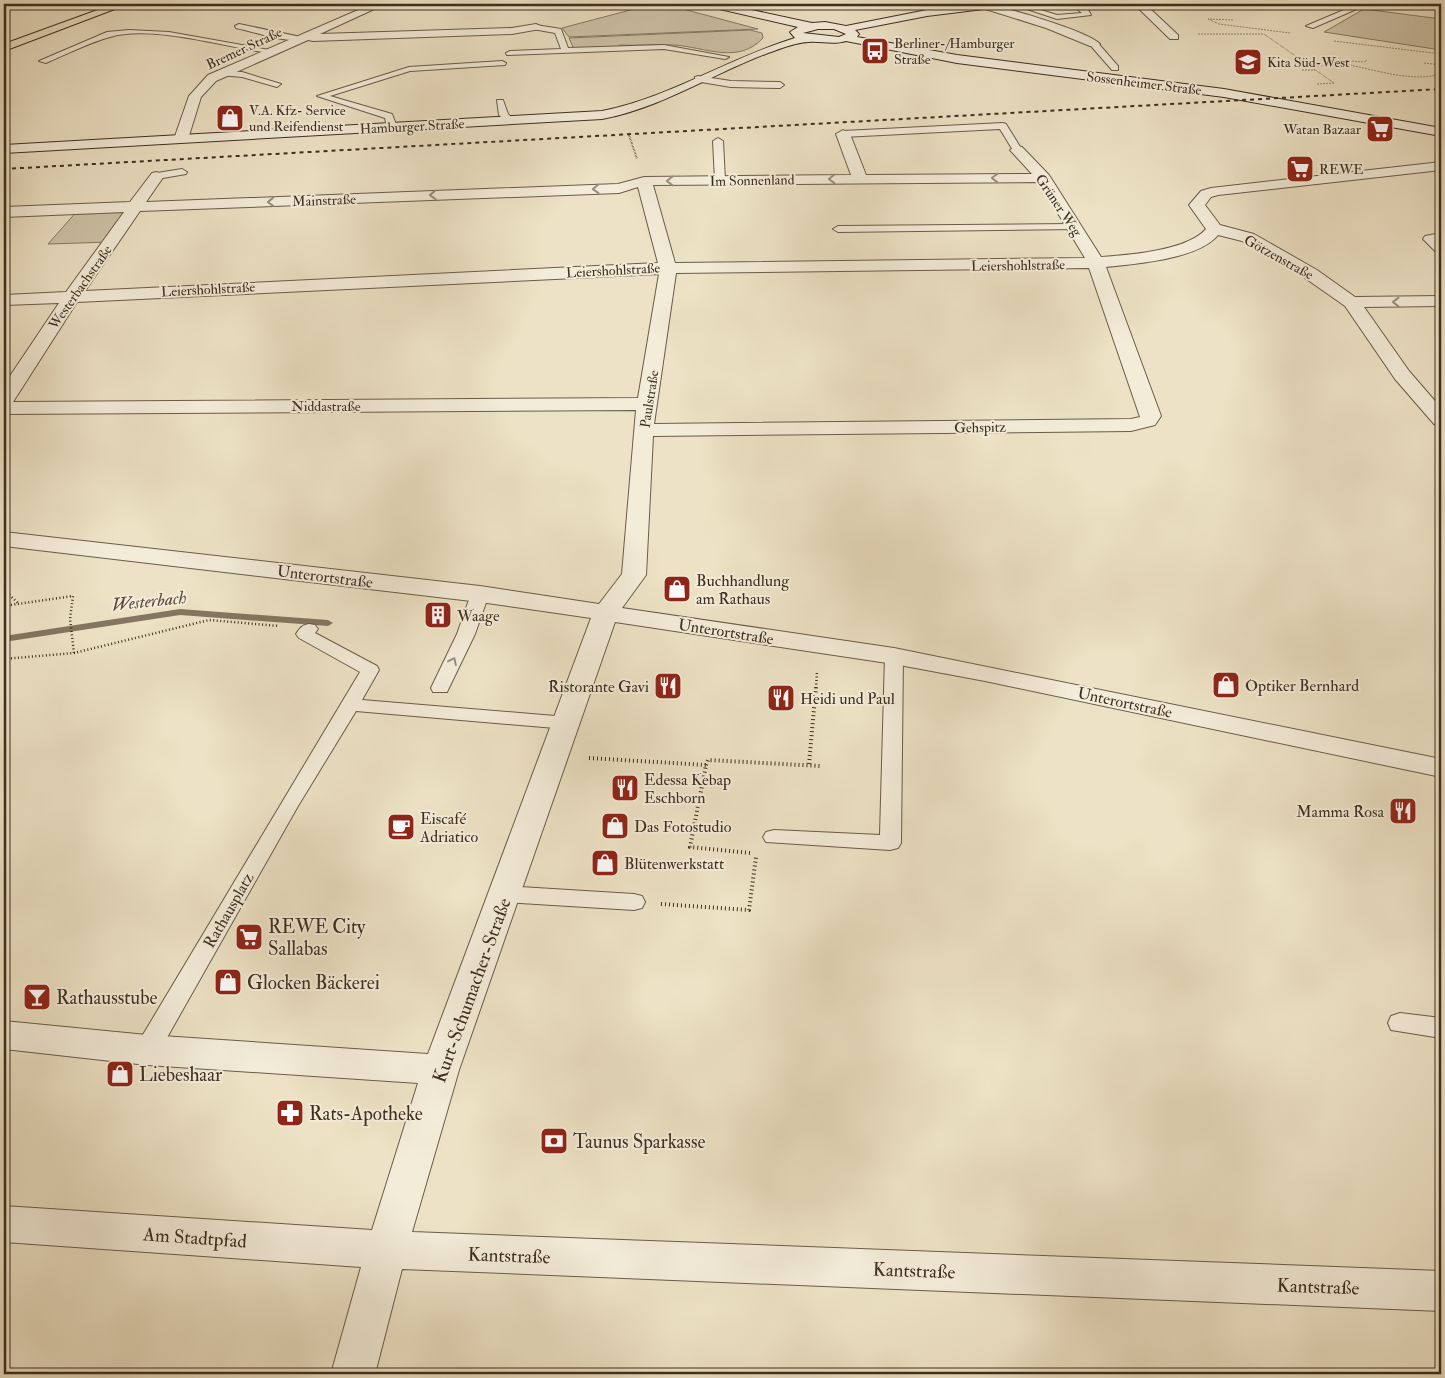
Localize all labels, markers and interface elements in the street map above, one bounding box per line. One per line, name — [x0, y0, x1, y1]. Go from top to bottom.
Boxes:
street label: Bremer Straße — [204, 23, 285, 73]
place label: Berliner-/Hamburger Straße — [894, 35, 1015, 68]
bus stop icon: Berliner-/Hamburger Straße — [860, 36, 890, 66]
school or university icon: Kita Süd-West — [1233, 47, 1263, 77]
place label: Kita Süd-West — [1267, 54, 1350, 71]
street label: Sossenheimer Straße — [1086, 68, 1203, 99]
place label: V.A. Kfz- Service und Reifendienst — [249, 102, 346, 135]
shop icon: V.A. Kfz- Service und Reifendienst — [215, 103, 245, 133]
supermarket icon: Watan Bazaar — [1365, 114, 1395, 144]
street label: Hamburger Straße — [359, 115, 465, 138]
place label: Watan Bazaar — [1282, 121, 1362, 138]
supermarket icon: REWE — [1285, 154, 1315, 184]
place label: REWE — [1319, 161, 1363, 178]
street label: Im Sonnenland — [709, 171, 795, 190]
street label: Grüner Weg — [1032, 171, 1086, 240]
one-way arrow — [991, 173, 998, 183]
one-way arrow — [828, 174, 836, 184]
one-way arrow — [666, 176, 674, 186]
one-way arrow — [592, 183, 600, 194]
one-way arrow — [429, 190, 437, 201]
street label: Mainstraße — [292, 191, 356, 210]
one-way arrow — [267, 196, 275, 207]
street label: Götzenstraße — [1241, 231, 1317, 284]
street label: Westerbachstraße — [45, 242, 116, 333]
street label: Leiershohlstraße — [971, 256, 1065, 275]
street label: Leiershohlstraße — [566, 260, 661, 281]
street label: Leiershohlstraße — [161, 279, 256, 300]
one-way arrow — [1392, 297, 1400, 307]
street label: Paulstraße — [637, 369, 662, 429]
street label: Niddastraße — [291, 398, 361, 415]
street label: Gehspitz — [954, 419, 1006, 437]
street label: Unterortstraße — [276, 561, 374, 593]
place label: Buchhandlung am Rathaus — [696, 571, 790, 609]
shop icon: Buchhandlung am Rathaus — [662, 574, 692, 604]
water label: Westerbach — [110, 586, 188, 617]
building icon: Waage — [423, 600, 453, 630]
place label: Waage — [456, 606, 500, 626]
street label: Unterortstraße — [677, 615, 775, 649]
one-way arrow — [447, 657, 457, 666]
shop icon: Optiker Bernhard — [1211, 670, 1241, 700]
restaurant icon: Ristorante Gavi — [653, 671, 683, 701]
place label: Optiker Bernhard — [1245, 676, 1359, 697]
place label: Ristorante Gavi — [548, 677, 649, 697]
restaurant icon: Heidi und Paul — [766, 683, 796, 713]
street label: Unterortstraße — [1076, 683, 1174, 723]
place label: Heidi und Paul — [800, 689, 895, 709]
place label: Edessa Kebap Eschborn — [644, 770, 731, 808]
restaurant icon: Edessa Kebap Eschborn — [610, 773, 640, 803]
restaurant icon: Mamma Rosa — [1388, 796, 1418, 826]
place label: Mamma Rosa — [1296, 802, 1384, 822]
place label: Eiscafé Adriatico — [419, 809, 479, 847]
shop icon: Das Fotostudio — [600, 811, 630, 841]
cafe icon: Eiscafé Adriatico — [386, 812, 416, 842]
place label: Das Fotostudio — [634, 817, 732, 837]
shop icon: Blütenwerkstatt — [590, 848, 620, 878]
place label: Blütenwerkstatt — [624, 854, 724, 874]
street label: Rathausplatz — [199, 869, 259, 952]
street label: Kurt-Schumacher-Straße — [427, 895, 517, 1086]
place label: REWE City Sallabas — [268, 915, 366, 961]
supermarket icon: REWE City Sallabas — [234, 922, 264, 952]
shop icon: Glocken Bäckerei — [213, 967, 243, 997]
place label: Glocken Bäckerei — [247, 971, 380, 995]
bar icon: Rathausstube — [22, 982, 52, 1012]
place label: Rathausstube — [56, 986, 157, 1010]
shop icon: Liebeshaar — [105, 1059, 135, 1089]
place label: Liebeshaar — [139, 1063, 222, 1087]
pharmacy icon: Rats-Apotheke — [275, 1098, 305, 1128]
place label: Rats-Apotheke — [309, 1102, 423, 1127]
bank icon: Taunus Sparkasse — [539, 1126, 569, 1156]
place label: Taunus Sparkasse — [573, 1130, 705, 1155]
street label: Am Stadtpfad — [141, 1222, 248, 1255]
street label: Kantstraße — [467, 1243, 551, 1269]
street label: Kantstraße — [872, 1258, 956, 1284]
street label: Kantstraße — [1276, 1274, 1360, 1300]

